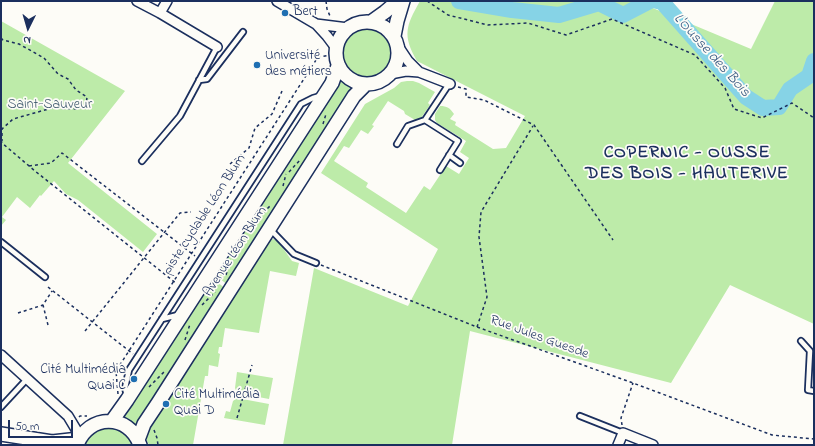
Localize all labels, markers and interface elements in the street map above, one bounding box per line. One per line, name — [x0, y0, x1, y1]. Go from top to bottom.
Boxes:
place label: Bert — [293, 5, 318, 21]
north arrow — [8, 8, 48, 48]
marker: Bert — [280, 8, 290, 18]
water label: L'Ousse des Bois — [669, 11, 753, 101]
text: N — [23, 32, 31, 48]
place label: Université des métiers — [265, 49, 332, 82]
marker: Université des métiers — [252, 60, 262, 70]
park label: Saint-Sauveur — [8, 98, 92, 114]
district label: COPERNIC - OUSSE DES BOIS - HAUTERIVE — [585, 143, 789, 186]
street label: piste cyclable Léon Blum — [160, 152, 250, 278]
street label: Avenue Léon Blum — [201, 204, 271, 300]
street label: Rue Jules Guesde — [487, 312, 591, 364]
place label: Cité Multimédia Quai C — [40, 363, 126, 396]
marker: Cité Multimédia Quai C — [129, 374, 139, 384]
place label: Cité Multimédia Quai D — [174, 388, 260, 420]
marker: Cité Multimédia Quai D — [161, 399, 171, 409]
scale bar — [10, 412, 75, 438]
text: 50 m — [15, 418, 39, 436]

